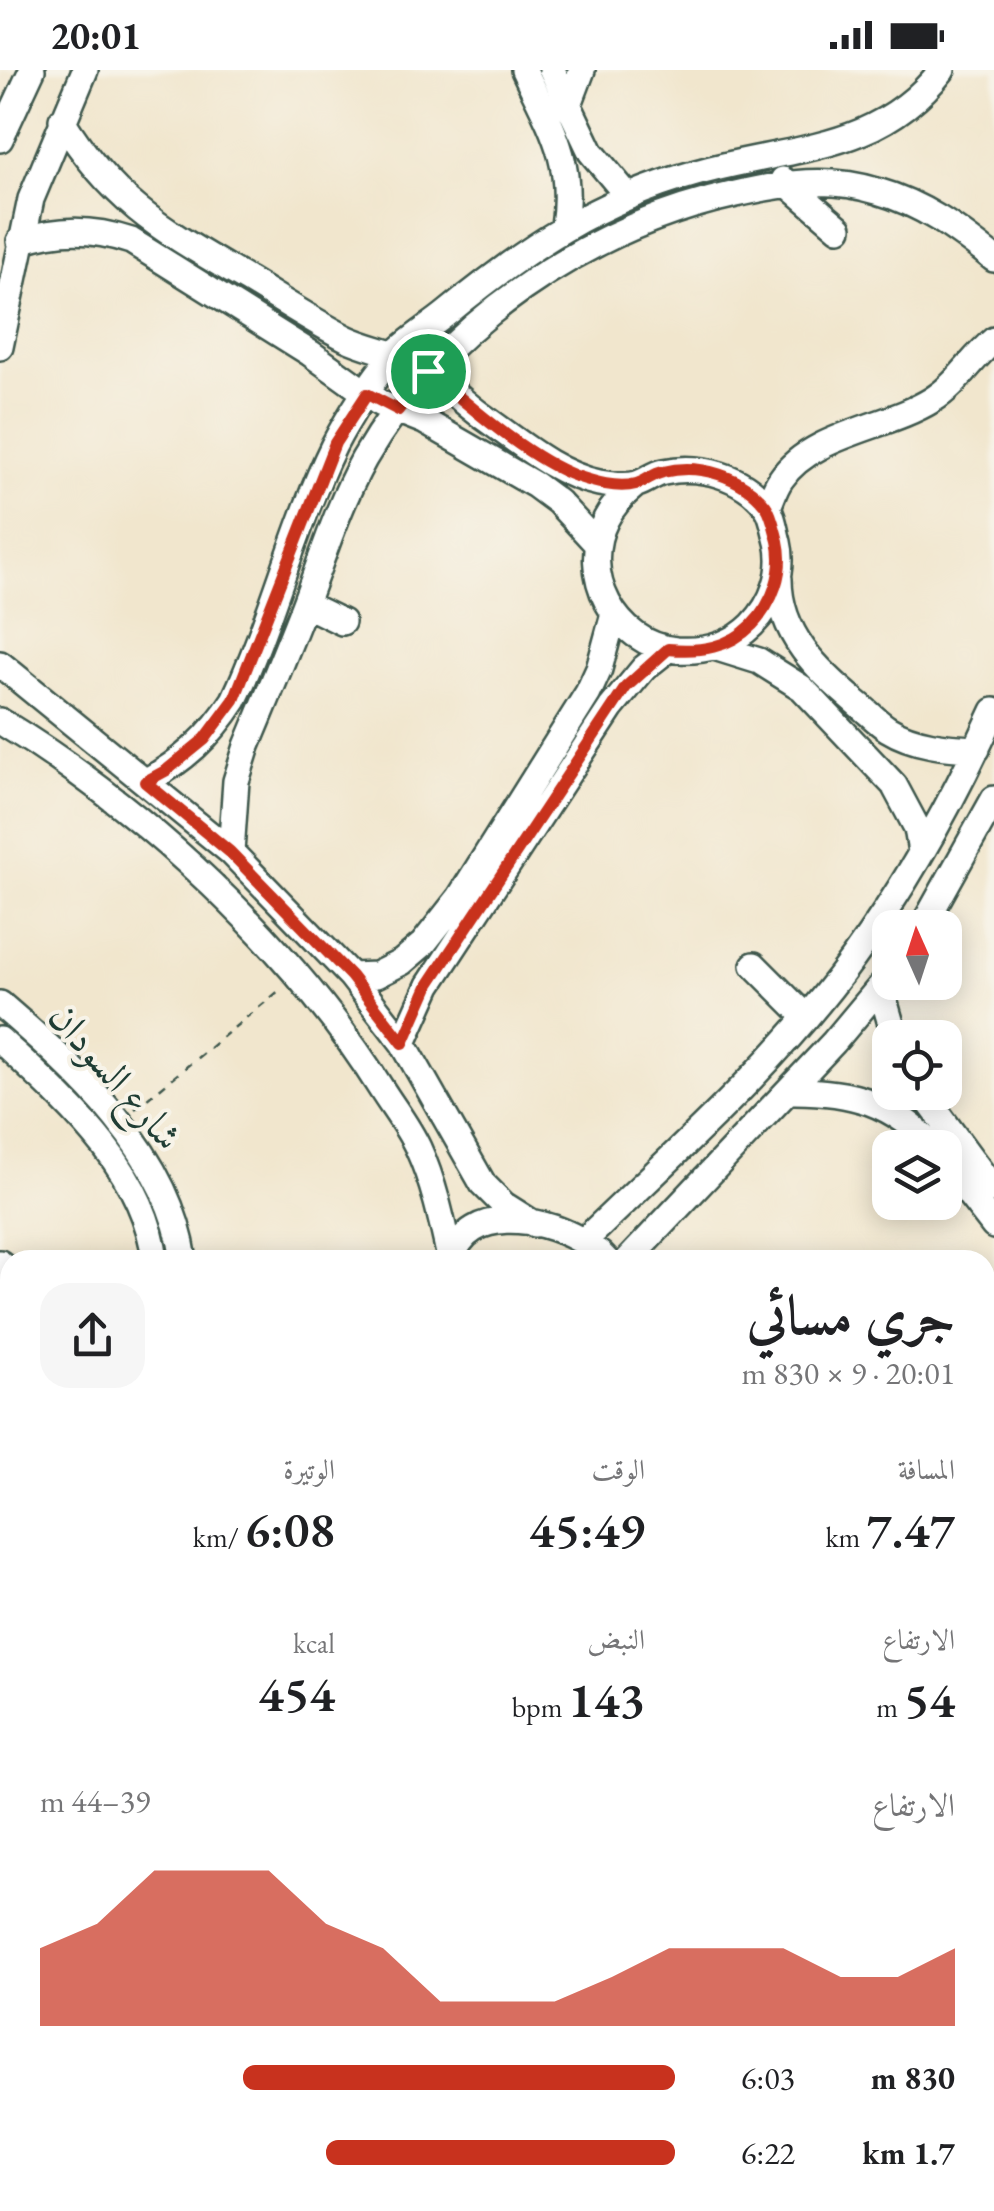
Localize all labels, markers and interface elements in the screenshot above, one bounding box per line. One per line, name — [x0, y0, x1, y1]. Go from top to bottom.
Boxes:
text: 20:01 — [50, 11, 141, 60]
pin — [386, 329, 471, 414]
icon: arrive — [401, 344, 456, 399]
north arrow — [872, 910, 962, 1000]
map controls — [872, 910, 962, 1220]
street label: شارع السودان — [32, 991, 194, 1166]
button: locate — [872, 1020, 962, 1110]
button: layers — [872, 1130, 962, 1220]
text: جري مسائي — [747, 1279, 955, 1350]
button: share — [40, 1283, 145, 1388]
text: 20:01 · 9 × 830 m — [742, 1352, 955, 1394]
text: الوتيرة — [283, 1451, 335, 1487]
text: الوقت — [591, 1451, 645, 1487]
text: المسافة — [898, 1451, 955, 1487]
text: 6:08 — [245, 1497, 335, 1562]
text: 45:49 — [529, 1497, 645, 1562]
text: 7.47 — [866, 1497, 955, 1562]
text: /km — [193, 1519, 245, 1555]
text: km — [825, 1519, 866, 1555]
text: النبض — [587, 1621, 645, 1657]
text: الارتفاع — [882, 1621, 955, 1657]
text: kcal — [293, 1625, 335, 1661]
text: 454 — [258, 1661, 335, 1726]
text: 143 — [568, 1667, 645, 1732]
text: 54 — [904, 1667, 955, 1732]
text: bpm — [512, 1689, 568, 1725]
text: m — [876, 1689, 904, 1725]
text: 39–44 m — [40, 1780, 150, 1822]
text: الارتفاع — [872, 1784, 955, 1826]
text: 6:03 — [741, 2057, 795, 2099]
text: 830 m — [871, 2057, 955, 2099]
text: 6:22 — [741, 2132, 795, 2174]
text: 1.7 km — [862, 2132, 955, 2174]

